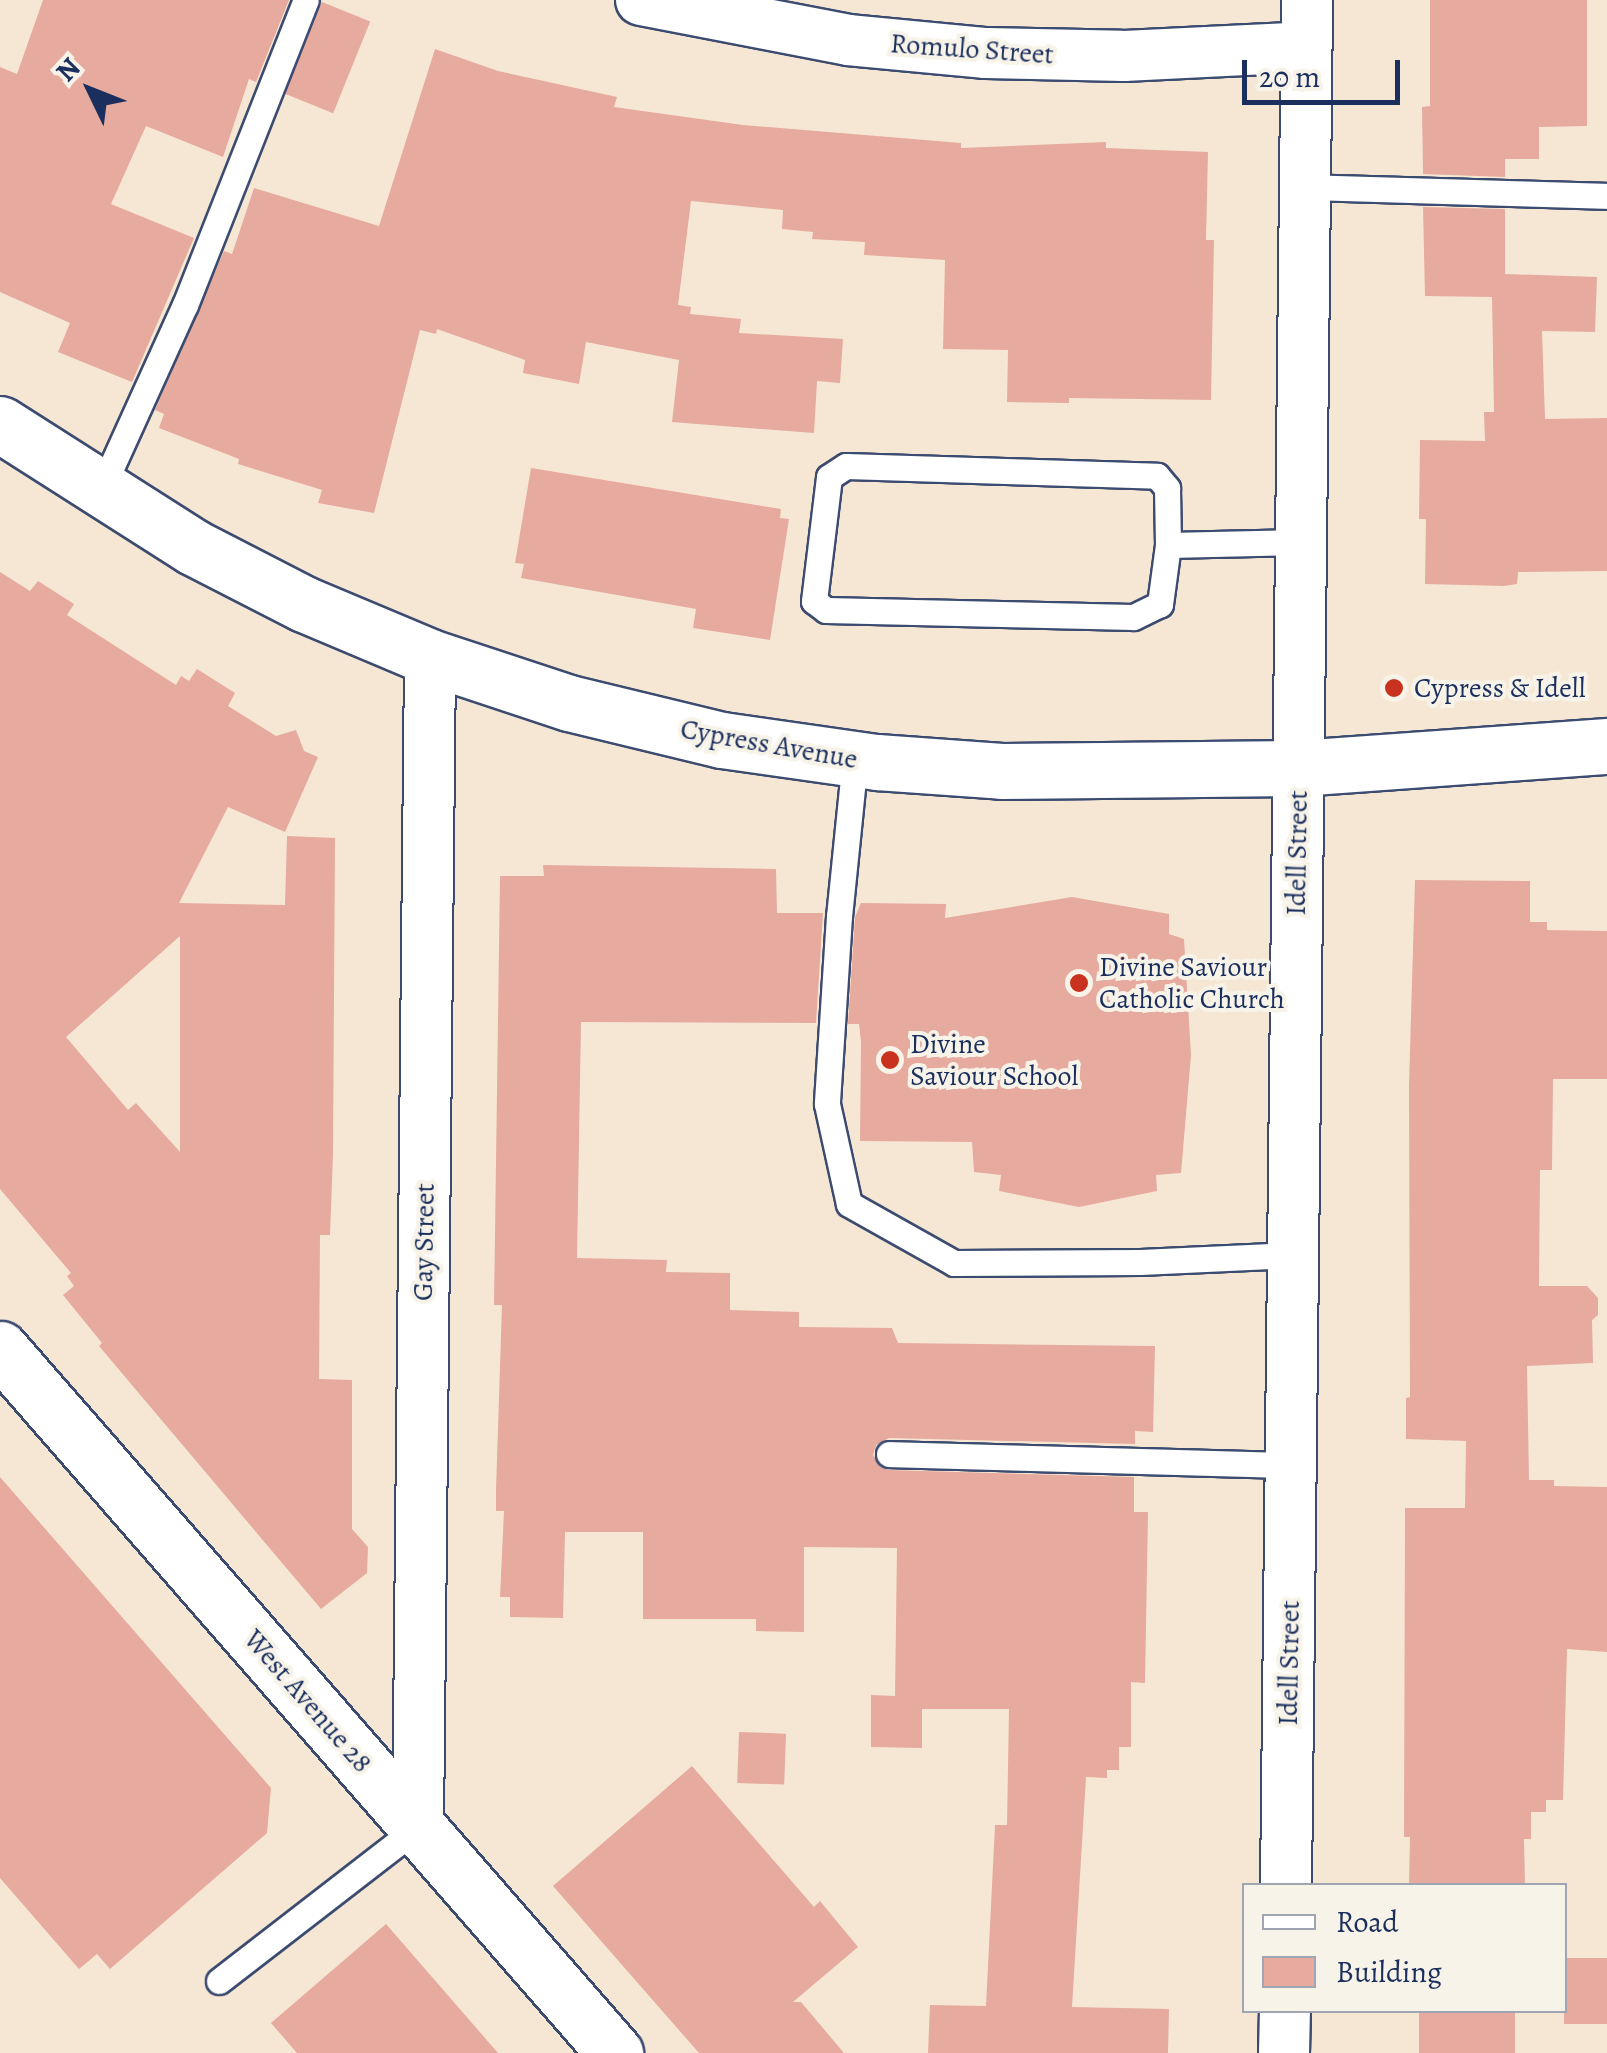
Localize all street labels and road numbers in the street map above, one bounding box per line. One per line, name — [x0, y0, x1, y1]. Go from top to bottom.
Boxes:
street label: Romulo Street — [889, 27, 1055, 71]
street label: Cypress Avenue — [678, 712, 860, 776]
street label: Idell Street — [1279, 790, 1315, 916]
street label: Gay Street — [406, 1183, 442, 1301]
street label: Idell Street — [1271, 1600, 1307, 1726]
street label: West Avenue 28 — [237, 1623, 379, 1779]

